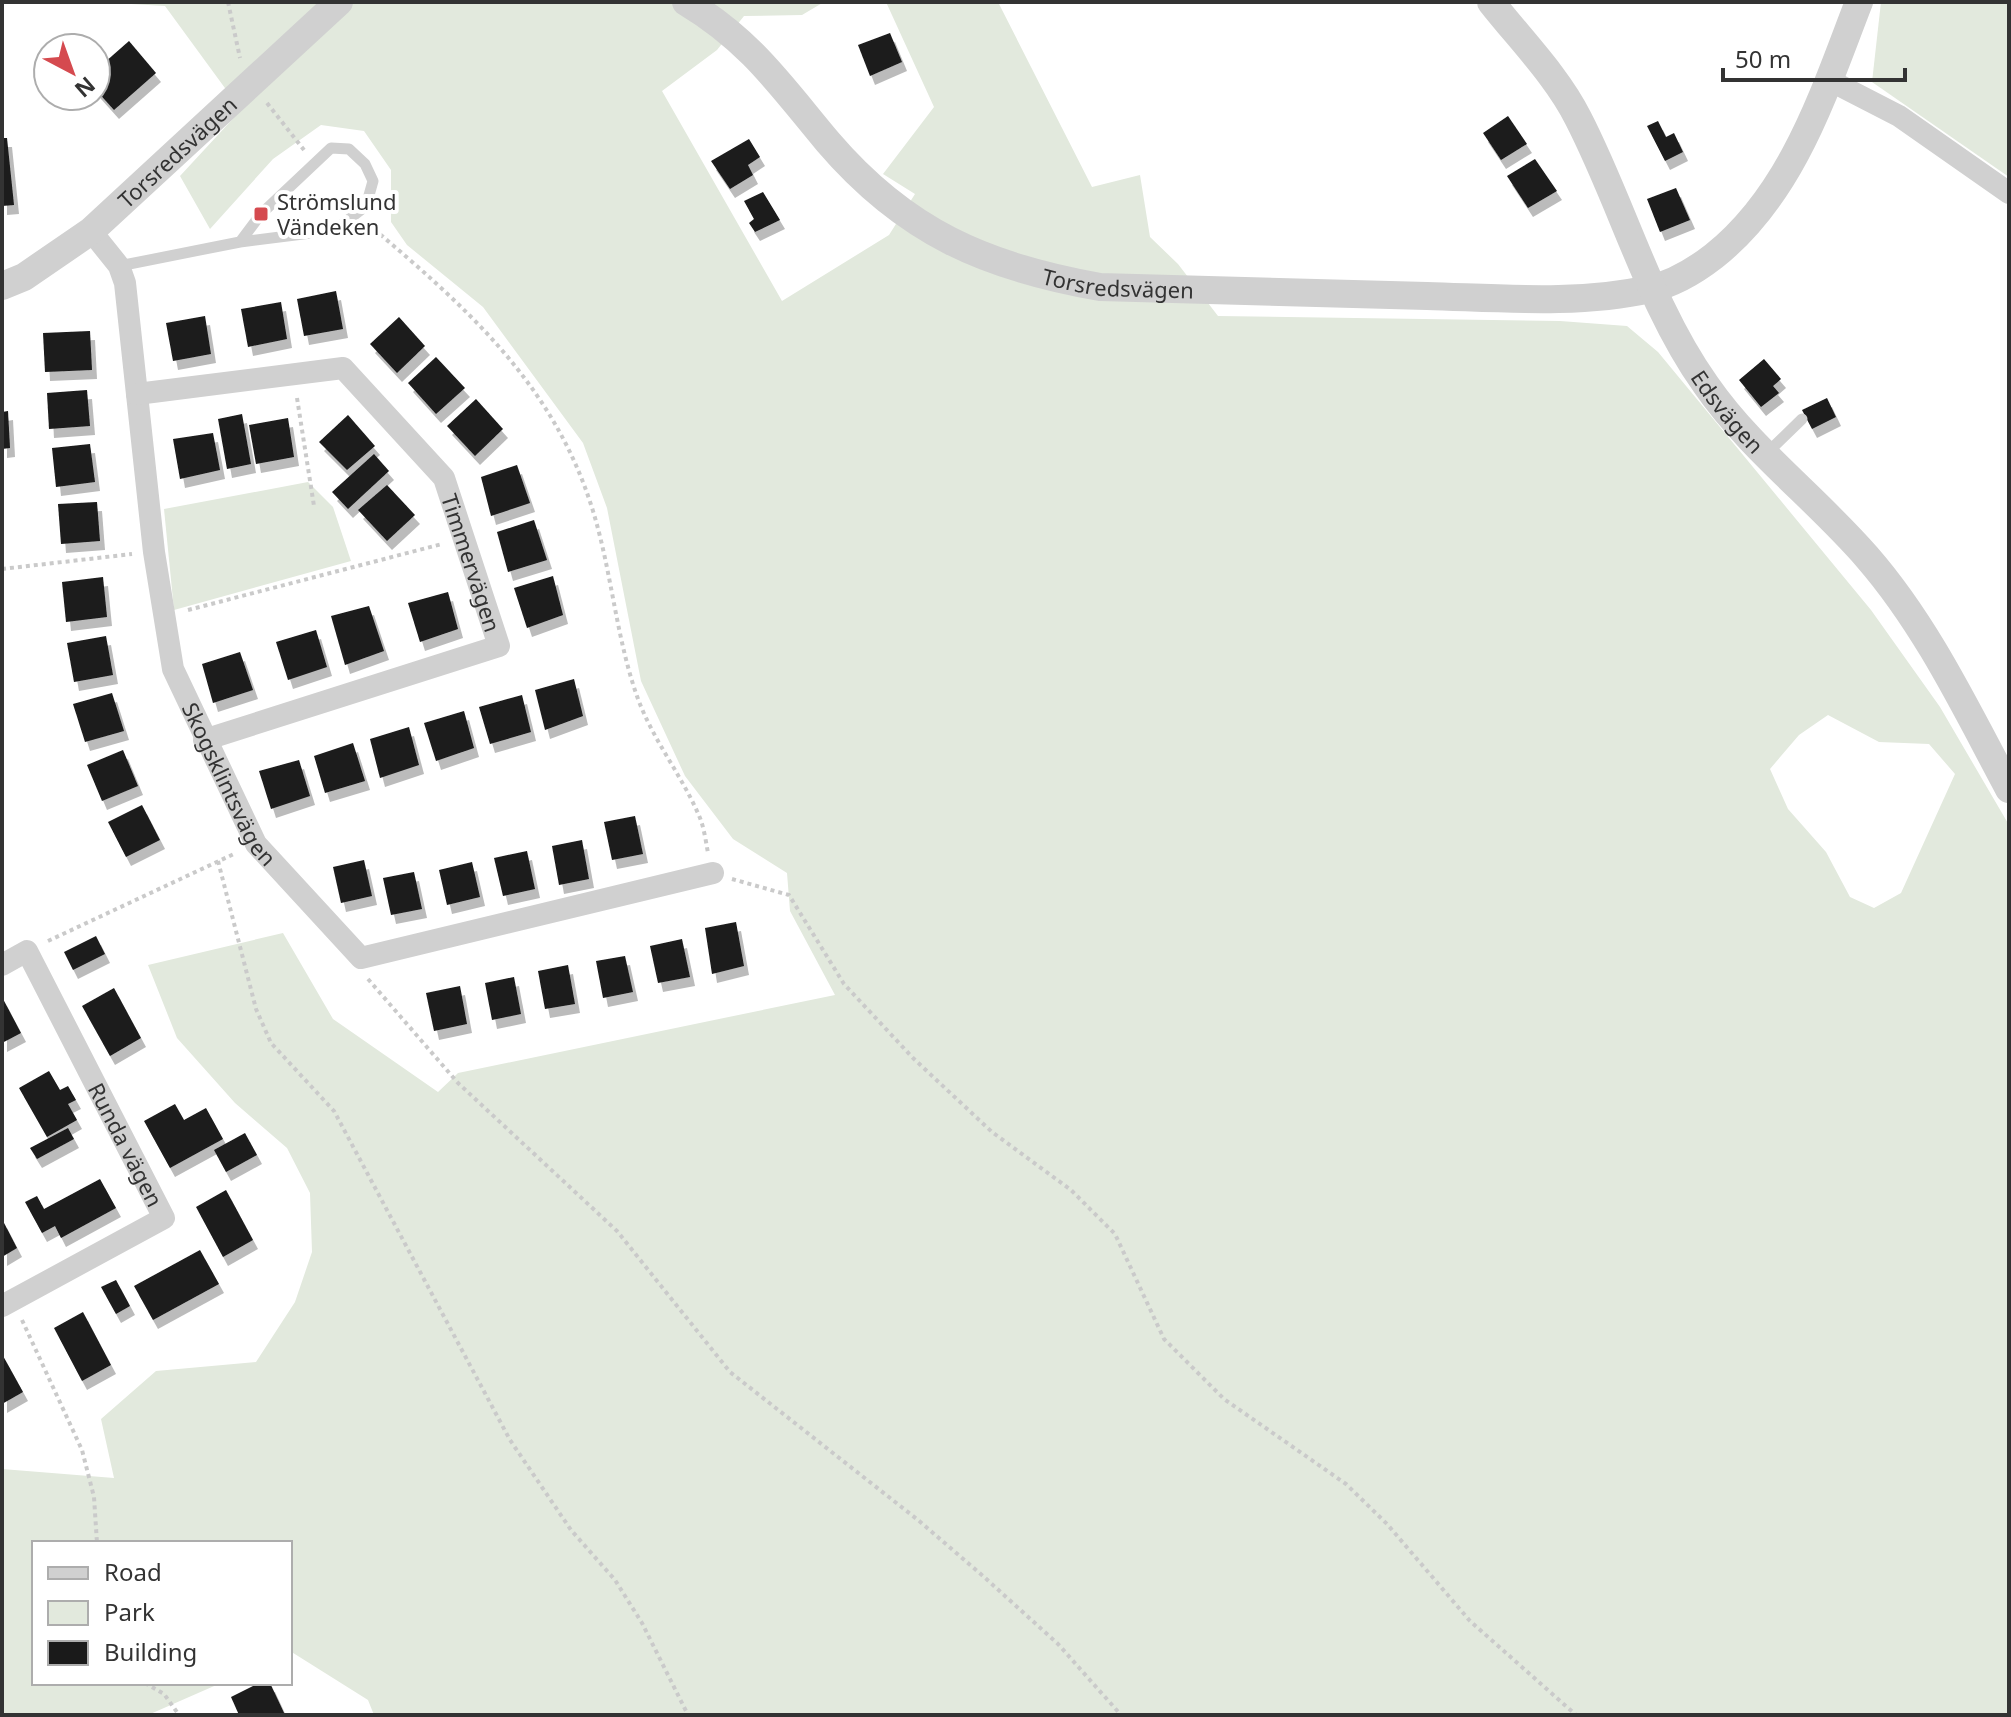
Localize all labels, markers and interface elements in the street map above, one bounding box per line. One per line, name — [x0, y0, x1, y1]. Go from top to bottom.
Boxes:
north arrow — [32, 32, 112, 112]
scale bar — [1723, 32, 1905, 82]
text: 50 m — [1735, 42, 1791, 75]
text: N — [69, 71, 102, 105]
street label: Torsredsvägen — [111, 89, 243, 214]
place label: Strömslund Vändeken — [277, 186, 396, 241]
marker: Strömslund Vändeken — [252, 205, 270, 223]
street label: Torsredsvägen — [1039, 260, 1194, 305]
street label: Edsvägen — [1685, 364, 1771, 459]
street label: Timmervägen — [435, 490, 508, 636]
street label: Skogsklintsvägen — [176, 697, 283, 872]
street label: Runda vägen — [82, 1077, 171, 1212]
legend — [32, 1541, 292, 1685]
text: Road — [104, 1555, 162, 1588]
text: Park — [104, 1595, 155, 1628]
text: Building — [104, 1635, 197, 1668]

